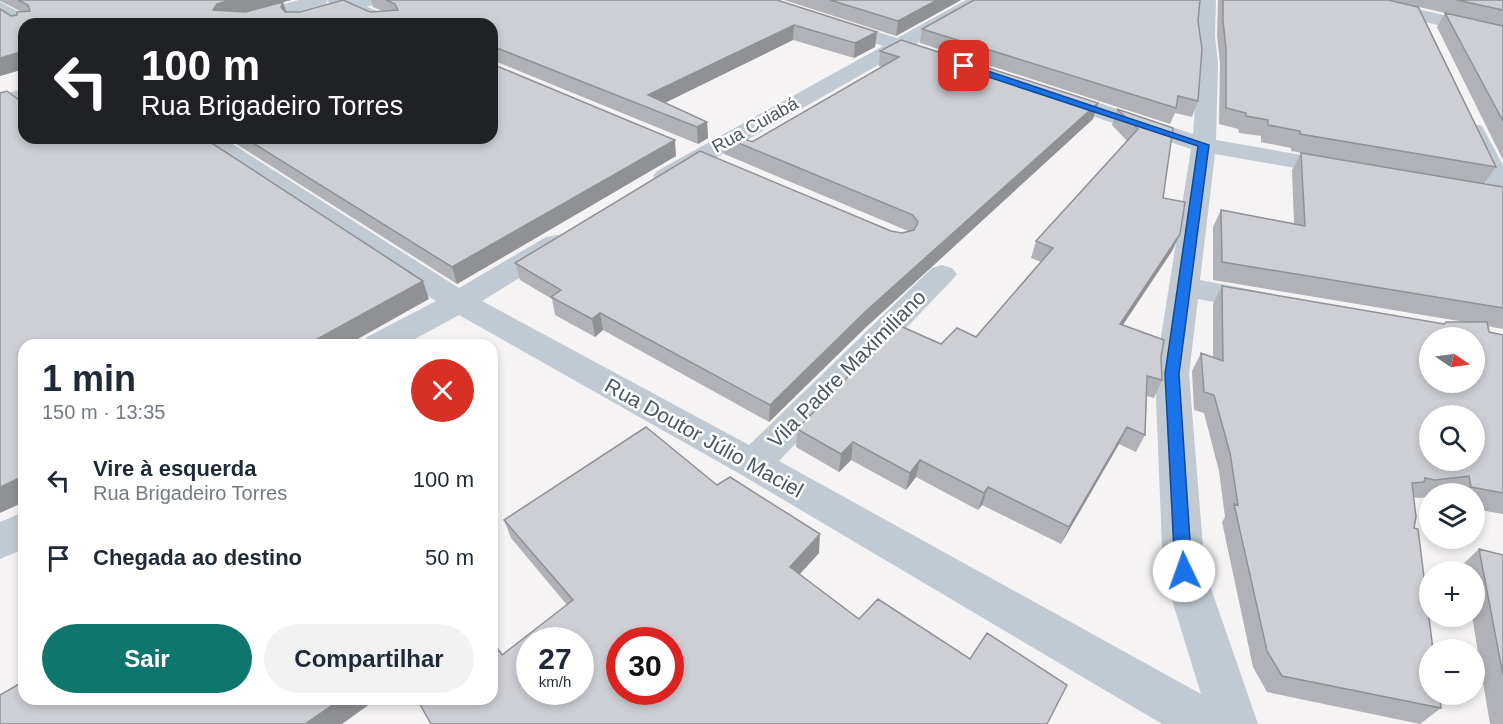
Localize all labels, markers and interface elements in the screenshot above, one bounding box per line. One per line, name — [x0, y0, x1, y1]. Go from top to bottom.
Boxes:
pin — [938, 40, 989, 91]
icon: left — [42, 42, 120, 120]
text: 100 m — [141, 42, 260, 89]
icon: arrive — [947, 49, 980, 82]
text: Rua Brigadeiro Torres — [141, 91, 403, 121]
street label: Rua Cuiabá — [709, 93, 802, 157]
street label: Vila Padre Maximiliano — [763, 285, 930, 452]
north arrow — [1419, 327, 1485, 393]
map controls — [1419, 327, 1485, 705]
text: 1 min — [42, 358, 136, 399]
button: close — [411, 359, 474, 422]
street label: Rua Doutor Júlio Maciel — [601, 373, 807, 502]
text: 150 m · 13:35 — [42, 401, 165, 423]
button: search — [1419, 405, 1485, 471]
text: Vire à esquerda — [93, 456, 256, 481]
icon: left — [42, 464, 75, 497]
text: 100 m — [413, 467, 474, 492]
text: Rua Brigadeiro Torres — [93, 482, 287, 504]
button: layers — [1419, 483, 1485, 549]
position arrow — [1152, 539, 1216, 603]
icon: arrive — [42, 542, 75, 575]
text: Chegada ao destino — [93, 545, 302, 570]
text: 50 m — [425, 545, 474, 570]
button: + — [1419, 561, 1485, 627]
button: Sair — [42, 624, 252, 693]
button: Compartilhar — [264, 624, 474, 693]
speed limit sign: 30 — [606, 627, 684, 705]
button: − — [1419, 639, 1485, 705]
text: 27 — [538, 642, 572, 675]
text: km/h — [539, 673, 571, 690]

